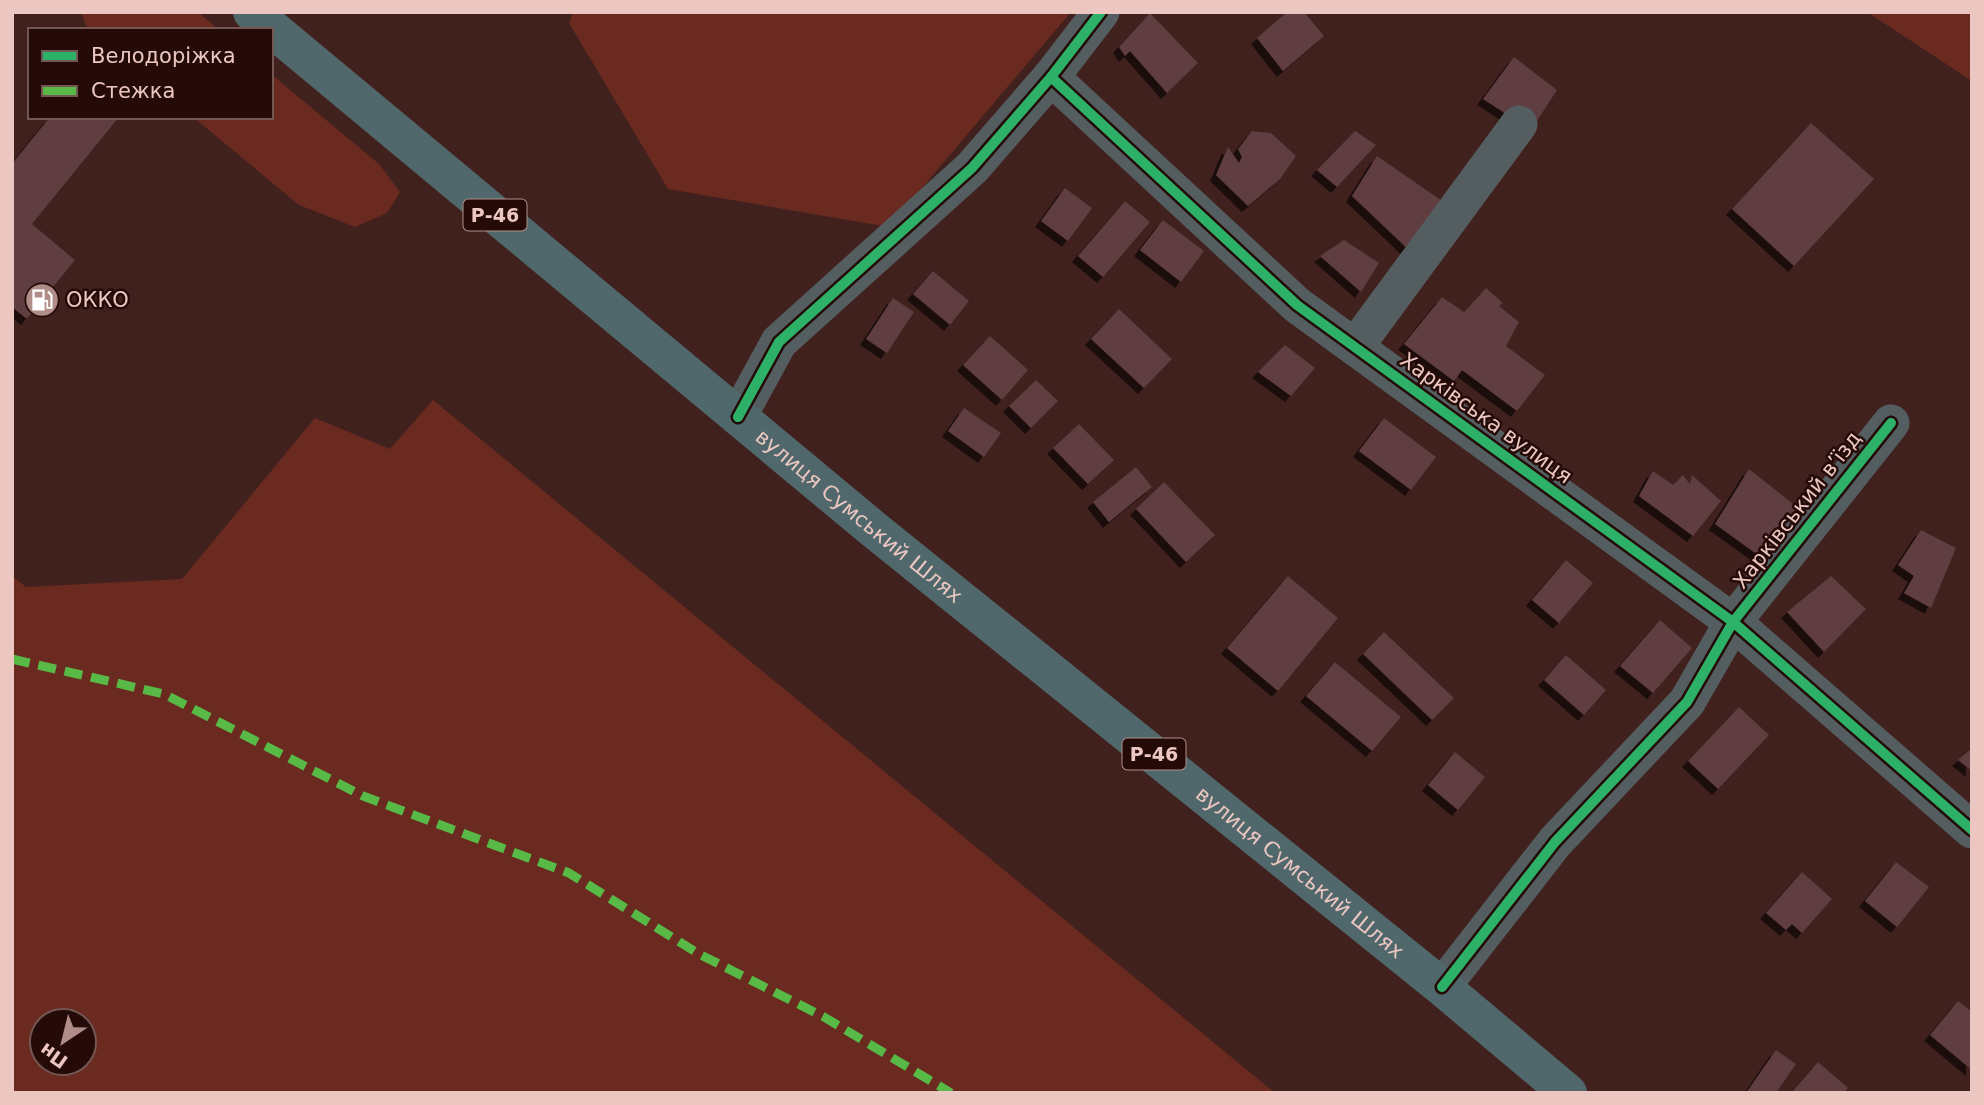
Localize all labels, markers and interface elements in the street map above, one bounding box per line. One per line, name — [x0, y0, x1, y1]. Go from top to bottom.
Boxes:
legend — [28, 28, 273, 119]
text: Велодоріжка — [91, 44, 236, 68]
text: Стежка — [91, 79, 175, 103]
road number: Р-46 — [463, 200, 526, 230]
fuel station icon: ОККО — [23, 281, 61, 319]
place label: ОККО — [66, 288, 129, 312]
street label: Харківська вулиця — [1395, 348, 1577, 488]
street label: вулиця Сумський Шлях — [751, 424, 967, 608]
street label: Харківський в’їзд — [1728, 427, 1866, 593]
road number: Р-46 — [1122, 738, 1186, 769]
street label: вулиця Сумський Шлях — [1191, 782, 1409, 963]
north arrow — [28, 1007, 98, 1077]
text: Пн — [35, 1039, 71, 1073]

